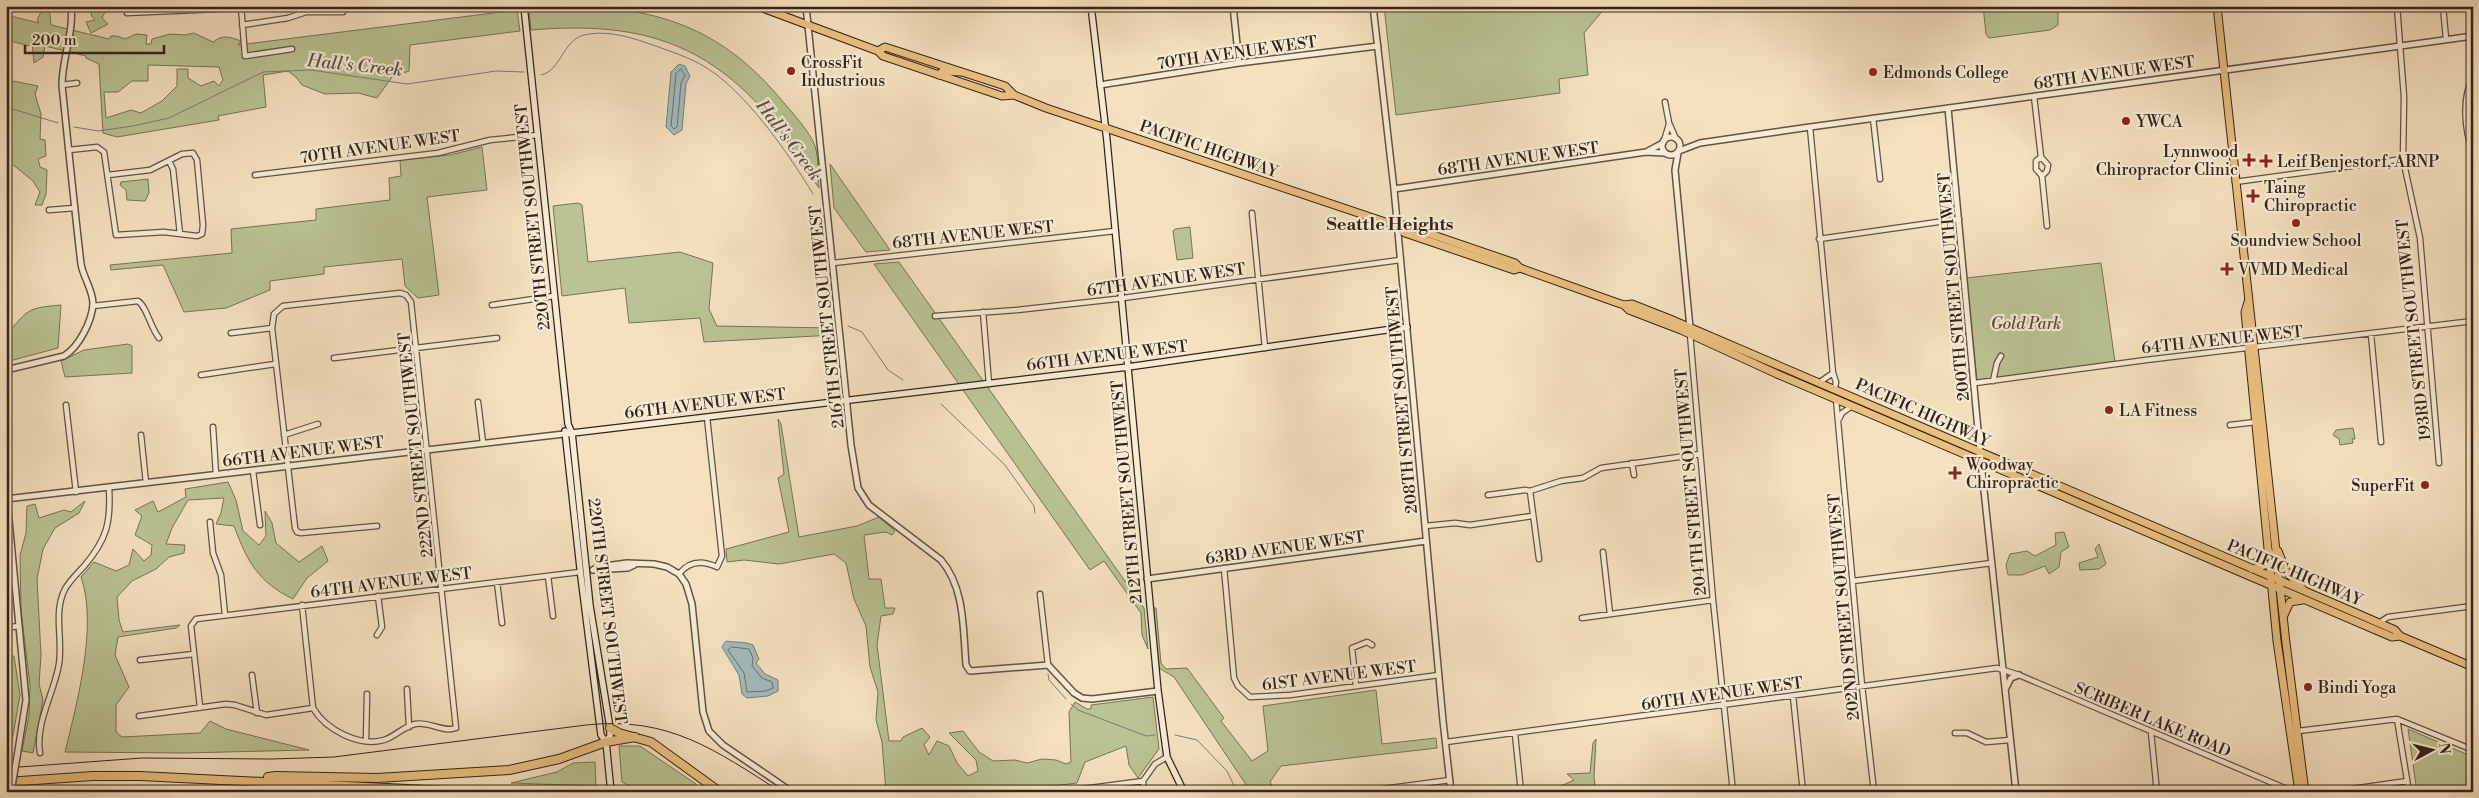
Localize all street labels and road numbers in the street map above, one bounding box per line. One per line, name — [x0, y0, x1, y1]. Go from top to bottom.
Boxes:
street label: 70TH AVENUE WEST — [1156, 32, 1318, 74]
street label: 68TH AVENUE WEST — [2032, 52, 2196, 94]
street label: 220TH STREET SOUTHWEST — [511, 103, 555, 331]
street label: PACIFIC HIGHWAY — [1137, 116, 1282, 183]
street label: 70TH AVENUE WEST — [299, 126, 461, 168]
street label: 68TH AVENUE WEST — [1436, 138, 1600, 180]
street label: 200TH STREET SOUTHWEST — [1934, 172, 1974, 402]
street label: 216TH STREET SOUTHWEST — [805, 204, 849, 429]
street label: 68TH AVENUE WEST — [891, 217, 1055, 253]
street label: 193RD STREET SOUTHWEST — [2392, 218, 2436, 442]
street label: 67TH AVENUE WEST — [1086, 259, 1247, 301]
street label: 208TH STREET SOUTHWEST — [1382, 285, 1422, 515]
street label: 64TH AVENUE WEST — [2140, 322, 2304, 358]
street label: 222ND STREET SOUTHWEST — [394, 331, 438, 559]
street label: 66TH AVENUE WEST — [1025, 336, 1189, 376]
street label: 204TH STREET SOUTHWEST — [1671, 367, 1711, 596]
street label: PACIFIC HIGHWAY — [1852, 374, 1994, 452]
street label: 212TH STREET SOUTHWEST — [1107, 379, 1147, 605]
street label: 66TH AVENUE WEST — [623, 384, 787, 424]
street label: 66TH AVENUE WEST — [221, 432, 385, 472]
street label: 202ND STREET SOUTHWEST — [1824, 493, 1864, 721]
street label: 220TH STREET SOUTHWEST — [583, 497, 631, 725]
street label: 63RD AVENUE WEST — [1204, 527, 1366, 569]
street label: PACIFIC HIGHWAY — [2224, 535, 2367, 611]
street label: 64TH AVENUE WEST — [309, 563, 473, 603]
street label: 61ST AVENUE WEST — [1261, 657, 1417, 695]
street label: 60TH AVENUE WEST — [1640, 673, 1804, 715]
street label: SCRIBER LAKE ROAD — [2071, 678, 2234, 762]

